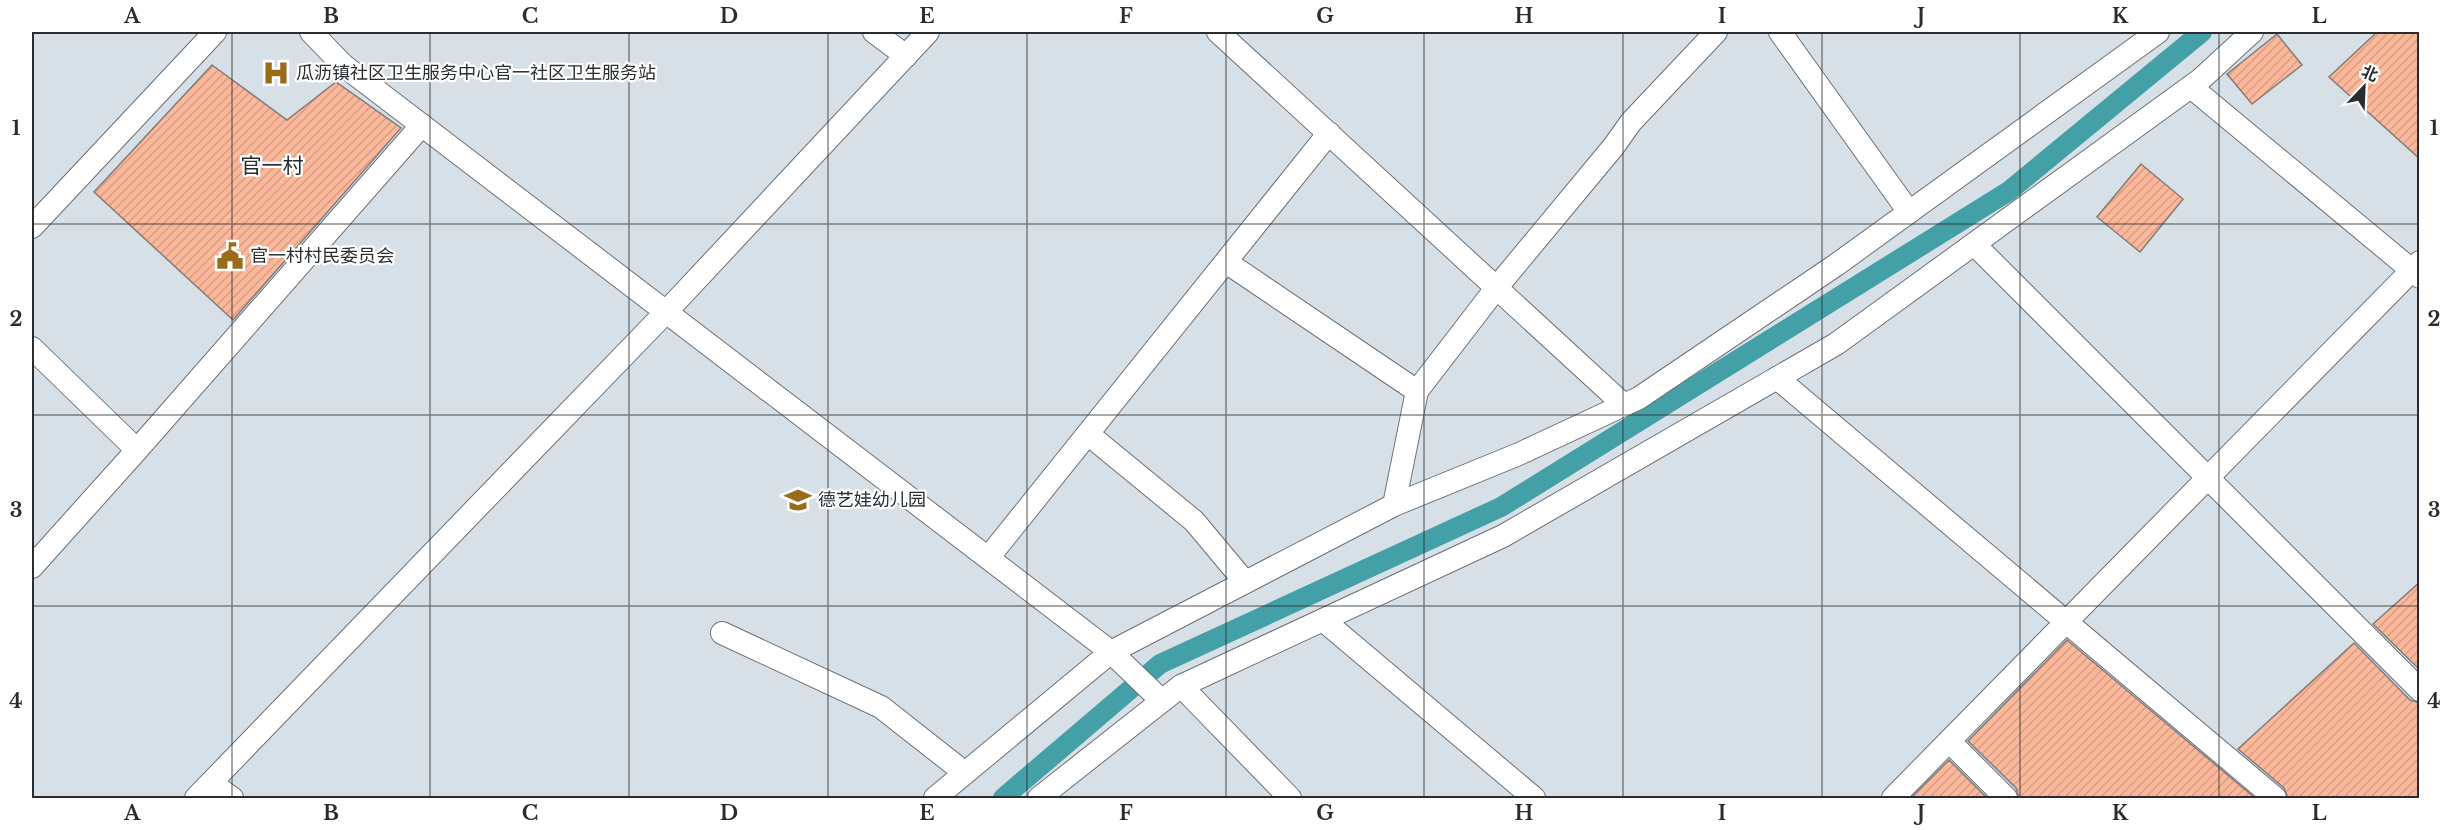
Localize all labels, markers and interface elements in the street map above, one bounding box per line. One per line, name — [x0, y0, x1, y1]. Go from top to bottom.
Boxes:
text: A — [123, 4, 141, 28]
text: B — [323, 4, 339, 28]
text: C — [522, 4, 538, 28]
text: D — [720, 4, 738, 28]
text: E — [919, 4, 935, 28]
text: F — [1119, 4, 1133, 28]
text: G — [1316, 4, 1334, 28]
text: H — [1515, 4, 1534, 28]
text: I — [1718, 4, 1726, 28]
text: J — [1913, 4, 1925, 28]
text: K — [2112, 4, 2129, 28]
text: L — [2311, 4, 2327, 28]
north arrow — [2334, 57, 2394, 117]
hospital icon: 瓜沥镇社区卫生服务中心官一社区卫生服务站 — [261, 58, 291, 88]
text: 北 — [2359, 61, 2381, 86]
place label: 瓜沥镇社区卫生服务中心官一社区卫生服务站 — [296, 62, 656, 84]
text: 1 — [12, 116, 21, 140]
text: 1 — [2430, 116, 2439, 140]
district label: 官一村 — [241, 153, 304, 179]
public building icon: 官一村村民委员会 — [215, 241, 245, 271]
place label: 官一村村民委员会 — [250, 245, 394, 267]
text: 2 — [9, 307, 23, 331]
text: 2 — [2427, 307, 2441, 331]
school or university icon: 德艺娃幼儿园 — [783, 485, 813, 515]
place label: 德艺娃幼儿园 — [818, 489, 926, 511]
text: 3 — [10, 498, 22, 522]
text: 3 — [2428, 498, 2440, 522]
text: 4 — [9, 689, 23, 713]
text: 4 — [2427, 689, 2441, 713]
text: A — [123, 801, 141, 825]
text: B — [323, 801, 339, 825]
text: C — [522, 801, 538, 825]
text: D — [720, 801, 738, 825]
text: E — [919, 801, 935, 825]
text: F — [1119, 801, 1133, 825]
text: G — [1316, 801, 1334, 825]
text: H — [1515, 801, 1534, 825]
text: I — [1718, 801, 1726, 825]
text: J — [1913, 801, 1925, 825]
text: K — [2112, 801, 2129, 825]
text: L — [2311, 801, 2327, 825]

